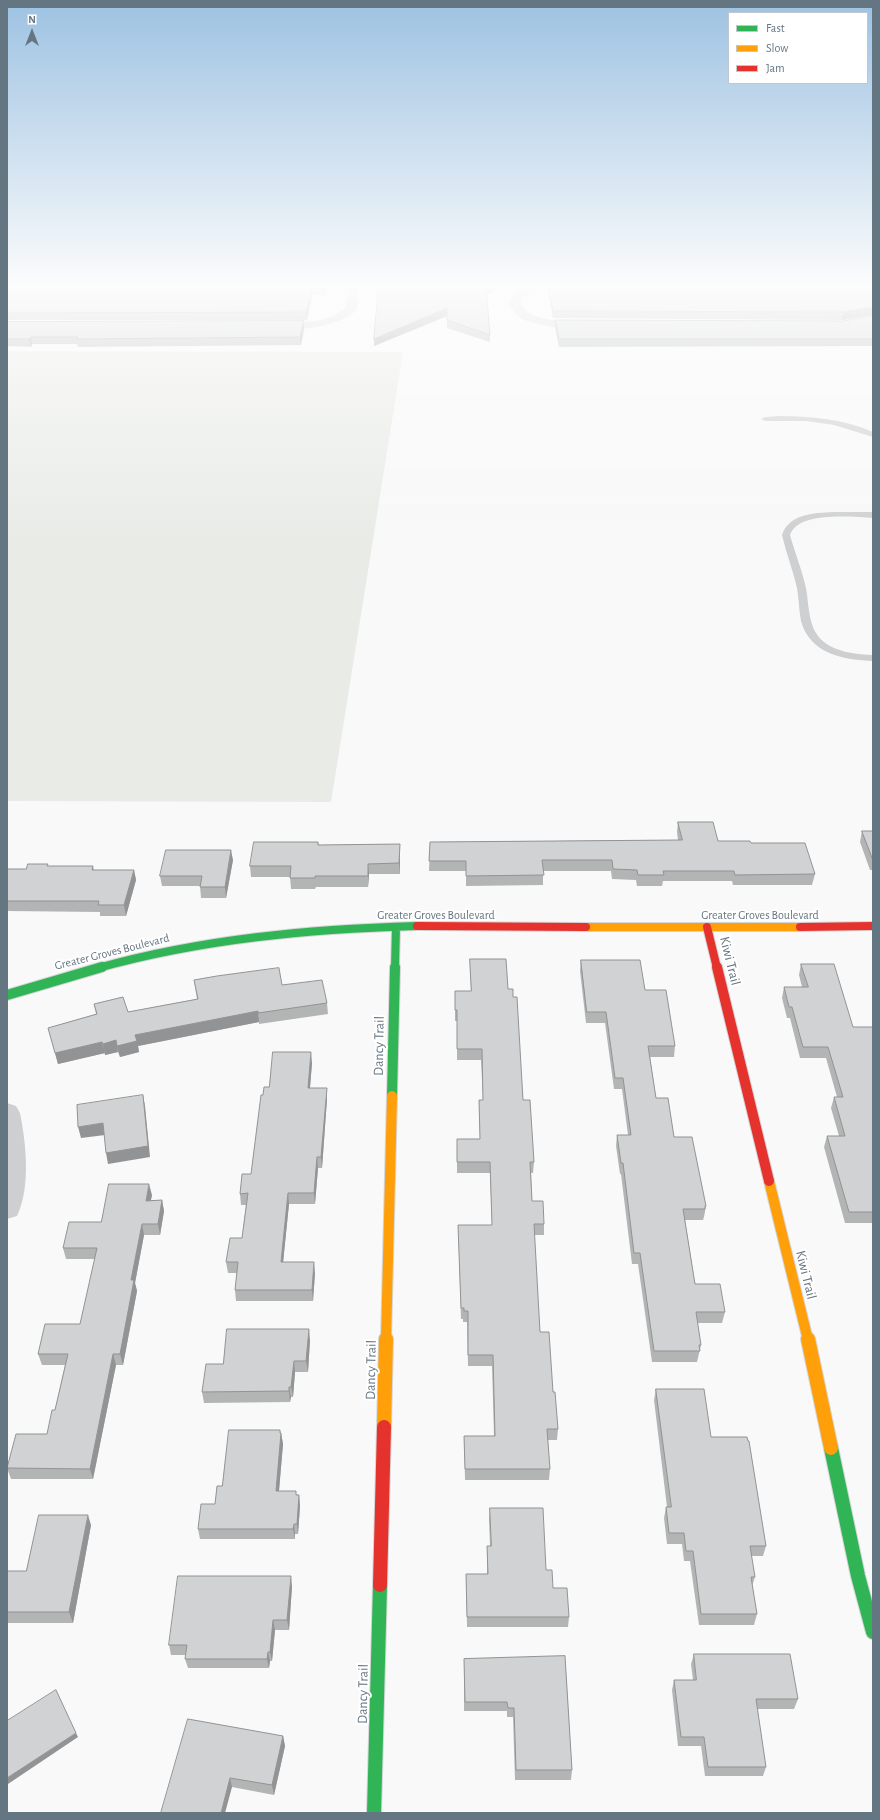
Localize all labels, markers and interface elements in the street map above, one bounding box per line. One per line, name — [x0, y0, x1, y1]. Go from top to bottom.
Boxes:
north arrow — [12, 12, 52, 52]
legend — [728, 12, 868, 84]
text: N — [28, 14, 36, 25]
text: Fast — [766, 22, 785, 34]
text: Slow — [766, 42, 788, 54]
text: Jam — [766, 62, 785, 74]
street label: Greater Groves Boulevard — [377, 908, 495, 922]
street label: Greater Groves Boulevard — [701, 908, 819, 922]
street label: Greater Groves Boulevard — [53, 931, 171, 973]
street label: Kiwi Trail — [716, 935, 744, 987]
street label: Dancy Trail — [370, 1016, 388, 1076]
street label: Kiwi Trail — [792, 1249, 820, 1301]
street label: Dancy Trail — [362, 1340, 380, 1400]
street label: Dancy Trail — [354, 1664, 372, 1724]

